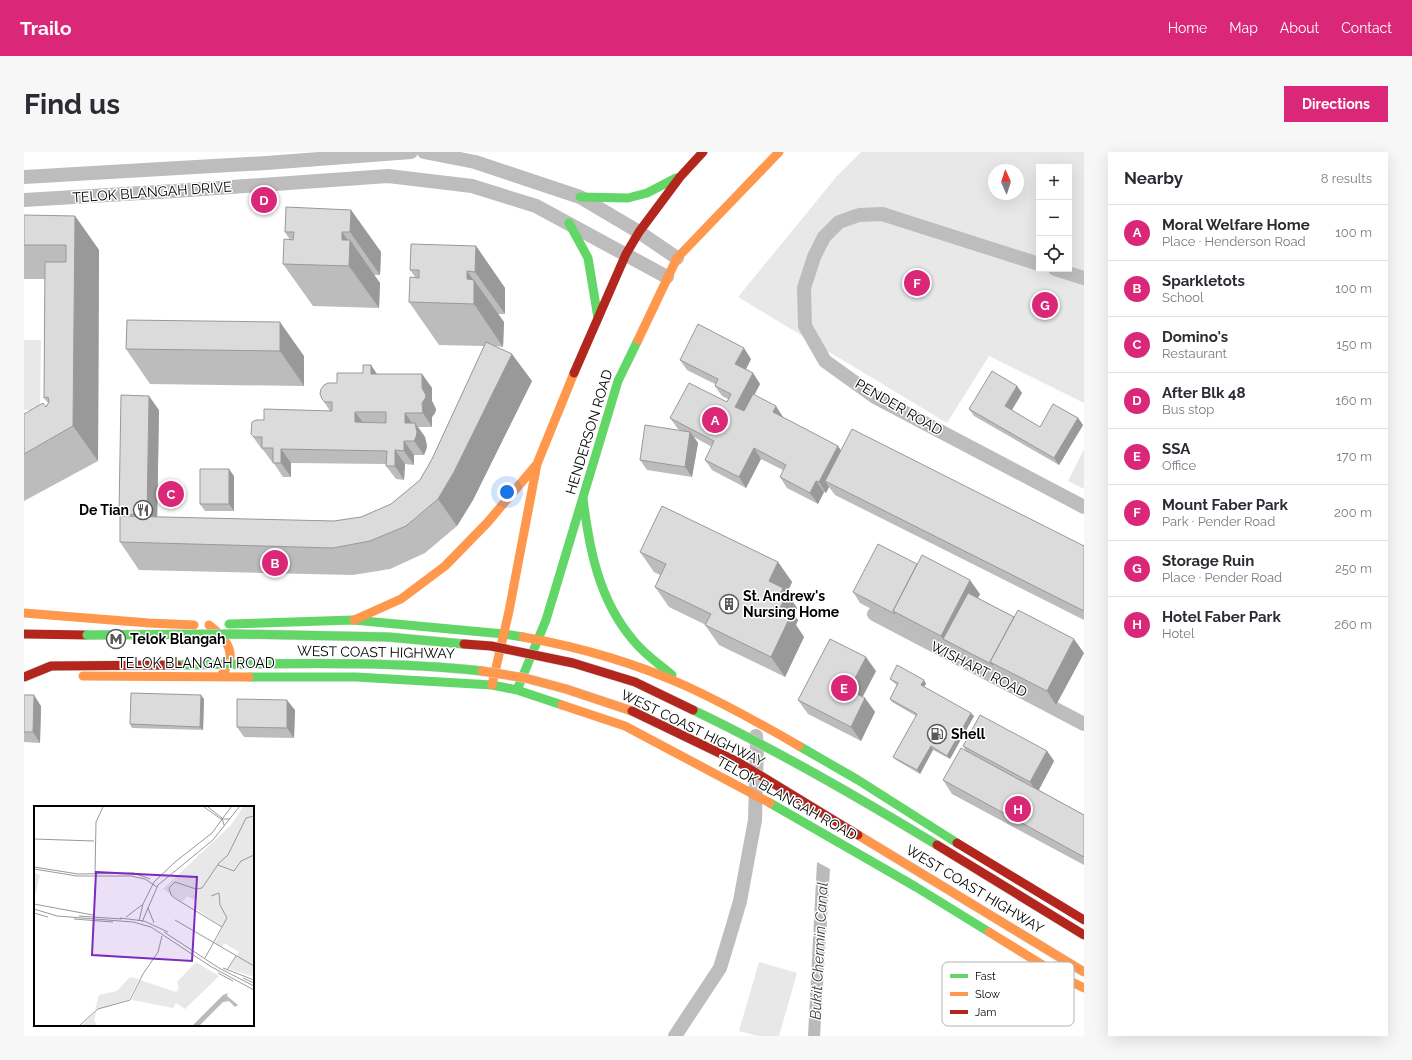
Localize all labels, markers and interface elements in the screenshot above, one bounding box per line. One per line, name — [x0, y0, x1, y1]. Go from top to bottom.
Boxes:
text: Trailo — [20, 17, 71, 39]
text: Home — [1168, 20, 1207, 36]
text: Map — [1229, 20, 1258, 36]
text: About — [1280, 20, 1319, 36]
text: Contact — [1341, 20, 1392, 36]
button: Directions — [1284, 86, 1388, 122]
text: Find us — [24, 88, 120, 121]
north arrow — [988, 164, 1024, 200]
map controls — [1036, 164, 1072, 272]
button: + — [1036, 164, 1072, 200]
text: Nearby — [1124, 168, 1183, 188]
text: 8 results — [1321, 171, 1372, 186]
street label: TELOK BLANGAH DRIVE — [72, 178, 232, 206]
pin: D — [251, 185, 277, 215]
button: − — [1036, 200, 1072, 236]
text: Moral Welfare Home — [1162, 216, 1310, 234]
text: A — [1133, 225, 1141, 240]
text: 100 m — [1335, 225, 1372, 240]
text: Place · Henderson Road — [1162, 234, 1306, 249]
button: locate — [1036, 236, 1072, 272]
pin: F — [904, 268, 930, 298]
text: Sparkletots — [1162, 272, 1245, 290]
text: B — [1133, 281, 1141, 296]
text: 100 m — [1335, 281, 1372, 296]
pin: G — [1032, 290, 1058, 320]
text: School — [1162, 290, 1204, 305]
text: Domino's — [1162, 328, 1228, 346]
text: C — [1133, 337, 1141, 352]
text: 150 m — [1336, 337, 1372, 352]
text: Restaurant — [1162, 346, 1227, 361]
street label: HENDERSON ROAD — [562, 368, 616, 496]
street label: PENDER ROAD — [853, 376, 945, 438]
text: After Blk 48 — [1162, 384, 1246, 402]
text: D — [1132, 393, 1142, 408]
text: 160 m — [1335, 393, 1372, 408]
text: Bus stop — [1162, 402, 1214, 417]
pin: A — [702, 405, 728, 435]
text: SSA — [1162, 440, 1190, 458]
text: E — [1133, 449, 1141, 464]
text: 170 m — [1336, 449, 1372, 464]
text: Office — [1162, 458, 1196, 473]
pin: C — [158, 479, 184, 509]
your location — [497, 482, 517, 502]
text: Mount Faber Park — [1162, 496, 1288, 514]
restaurant icon: De Tian — [132, 499, 154, 521]
place label: De Tian — [79, 502, 129, 518]
text: F — [1133, 505, 1141, 520]
text: 200 m — [1334, 505, 1372, 520]
text: Park · Pender Road — [1162, 514, 1275, 529]
pin: B — [262, 548, 288, 578]
text: Storage Ruin — [1162, 552, 1254, 570]
text: G — [1132, 561, 1142, 576]
text: 250 m — [1335, 561, 1372, 576]
text: Place · Pender Road — [1162, 570, 1282, 585]
place label: St. Andrew's Nursing Home — [743, 588, 840, 620]
building icon: St. Andrew's Nursing Home — [718, 593, 740, 615]
text: Hotel Faber Park — [1162, 608, 1281, 626]
text: H — [1132, 617, 1142, 632]
text: 260 m — [1334, 617, 1372, 632]
text: Hotel — [1162, 626, 1195, 641]
metro station icon: Telok Blangah — [105, 628, 127, 650]
place label: Telok Blangah — [130, 631, 226, 647]
street label: WISHART ROAD — [928, 638, 1030, 700]
street label: WEST COAST HIGHWAY — [297, 643, 455, 661]
street label: TELOK BLANGAH ROAD — [117, 655, 275, 671]
pin: E — [831, 673, 857, 703]
street label: WEST COAST HIGHWAY — [619, 686, 767, 770]
fuel station icon: Shell — [926, 723, 948, 745]
place label: Shell — [951, 726, 986, 742]
street label: TELOK BLANGAH ROAD — [714, 753, 860, 843]
pin: H — [1005, 794, 1031, 824]
inset map — [34, 806, 254, 1026]
street label: WEST COAST HIGHWAY — [903, 841, 1047, 937]
water label: Bukit Chermin Canal — [806, 882, 832, 1020]
legend — [942, 962, 1074, 1026]
text: Fast — [975, 970, 996, 983]
text: Slow — [975, 988, 1000, 1001]
text: Jam — [975, 1006, 996, 1019]

